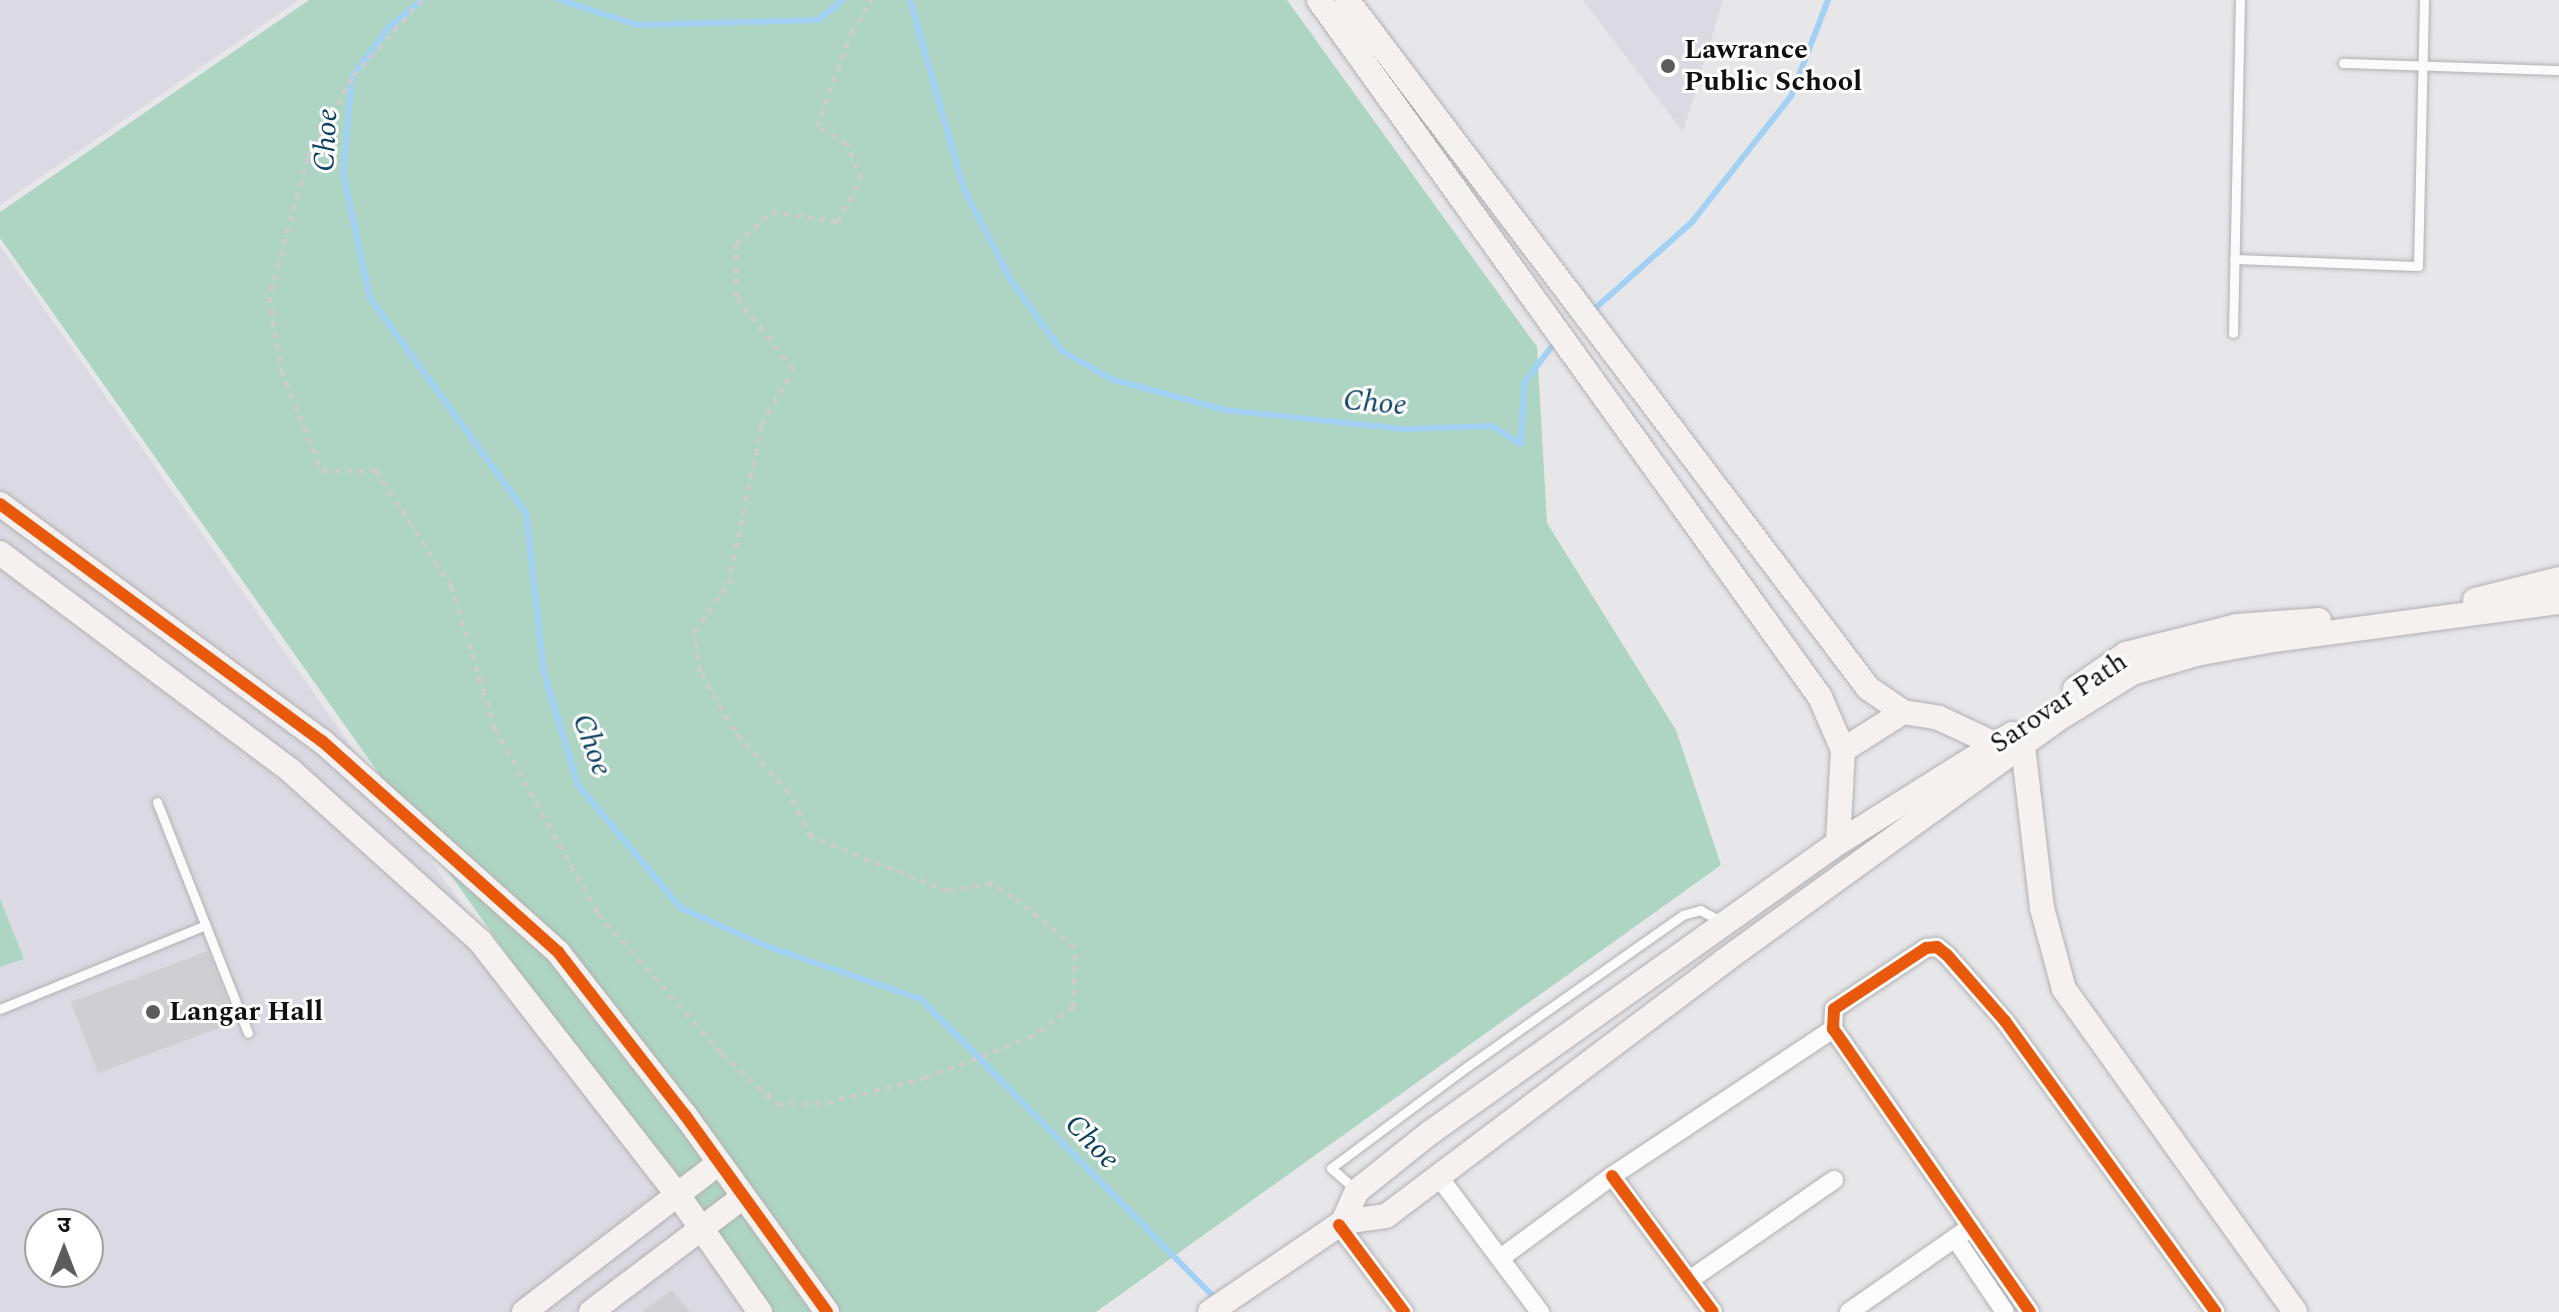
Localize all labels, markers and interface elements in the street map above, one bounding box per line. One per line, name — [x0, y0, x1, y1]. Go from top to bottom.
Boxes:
place label: Lawrance Public School — [1684, 33, 1862, 99]
marker: Lawrance Public School — [1659, 57, 1677, 75]
water label: Choe — [306, 107, 346, 173]
water label: Choe — [1342, 382, 1408, 424]
street label: Sarovar Path — [1984, 645, 2134, 761]
water label: Choe — [564, 709, 620, 781]
place label: Langar Hall — [169, 995, 323, 1029]
marker: Langar Hall — [144, 1003, 162, 1021]
water label: Choe — [1057, 1107, 1127, 1177]
north arrow — [24, 1208, 104, 1288]
text: उ — [58, 1209, 70, 1242]

